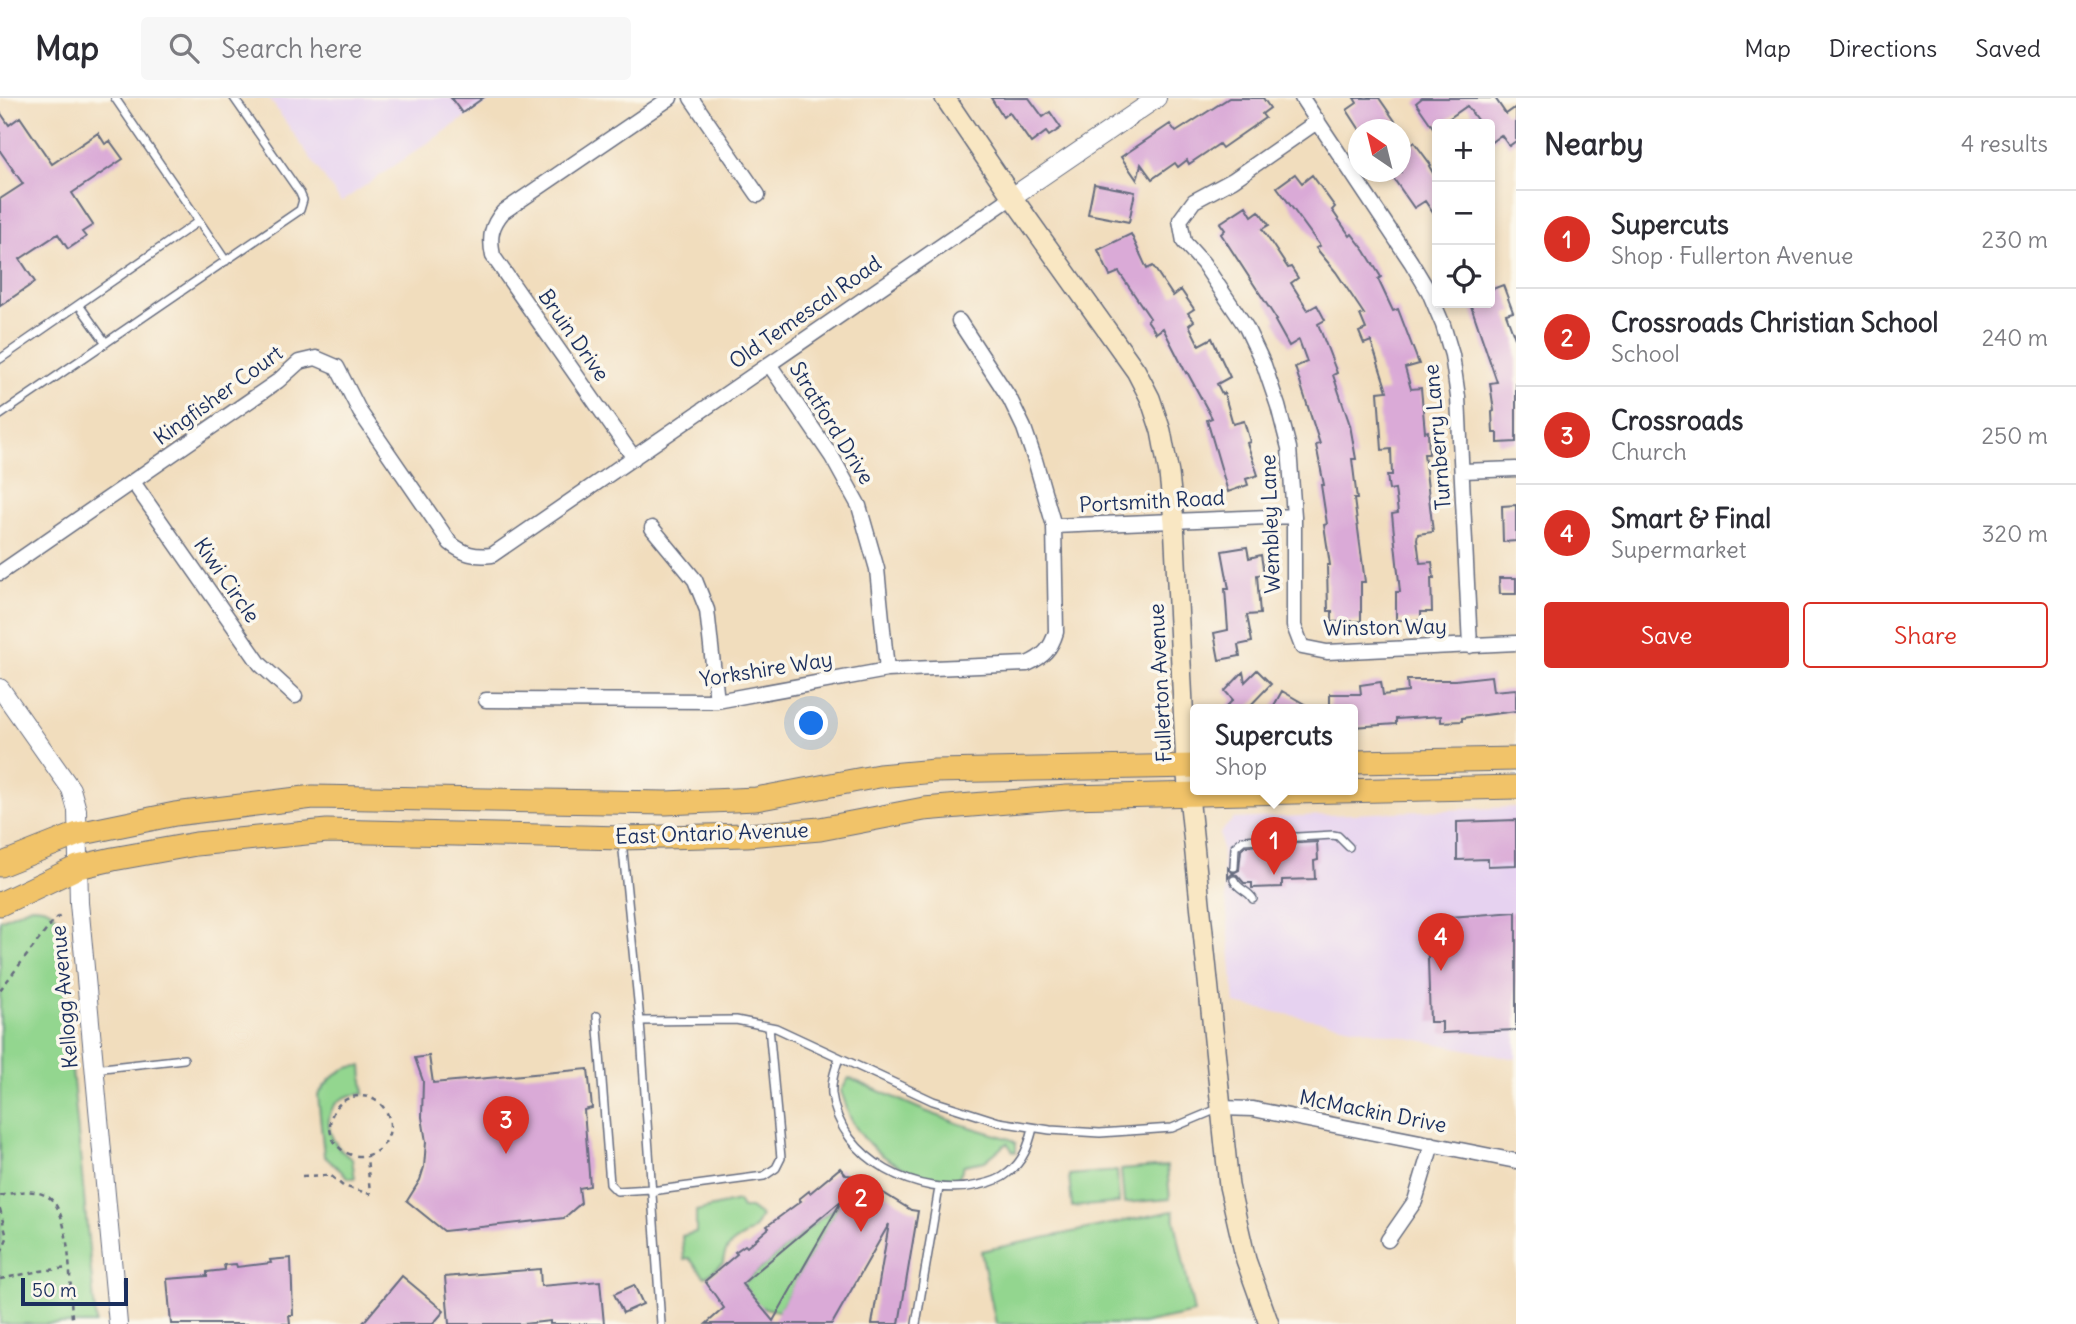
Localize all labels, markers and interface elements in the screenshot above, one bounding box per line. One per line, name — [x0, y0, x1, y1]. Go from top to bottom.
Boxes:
search box — [141, 17, 631, 80]
text: Map — [35, 27, 99, 69]
icon: search — [165, 29, 203, 67]
text: Search here — [221, 32, 362, 65]
text: Map — [1744, 33, 1791, 63]
text: Directions — [1829, 33, 1937, 63]
text: Saved — [1975, 33, 2041, 63]
north arrow — [1348, 119, 1411, 182]
map controls — [1432, 119, 1495, 308]
button: + — [1432, 119, 1495, 182]
text: Nearby — [1544, 125, 1644, 163]
text: 4 results — [1961, 129, 2048, 158]
button: − — [1432, 182, 1495, 245]
text: Supercuts — [1611, 208, 1729, 241]
text: 1 — [1562, 225, 1572, 254]
text: 230 m — [1982, 225, 2048, 254]
text: Shop · Fullerton Avenue — [1611, 241, 1853, 270]
button: locate — [1432, 245, 1495, 308]
street label: Old Temescal Road — [724, 249, 886, 375]
street label: Bruin Drive — [533, 284, 615, 386]
text: Crossroads Christian School — [1611, 306, 1938, 339]
text: 2 — [1561, 323, 1573, 352]
text: 240 m — [1982, 323, 2048, 352]
street label: Kingfisher Court — [148, 339, 288, 451]
text: School — [1611, 339, 1680, 368]
street label: Stratford Drive — [784, 357, 880, 489]
street label: Turnberry Lane — [1417, 363, 1457, 511]
text: Crossroads — [1611, 404, 1743, 437]
text: 3 — [1560, 421, 1574, 450]
text: 250 m — [1981, 421, 2048, 450]
text: Church — [1611, 437, 1687, 466]
street label: Wembley Lane — [1254, 454, 1286, 594]
street label: Portsmith Road — [1079, 484, 1225, 518]
text: Smart & Final — [1611, 502, 1771, 535]
text: 4 — [1560, 519, 1574, 548]
text: 320 m — [1982, 519, 2048, 548]
street label: Kiwi Circle — [188, 532, 266, 628]
text: Supermarket — [1611, 535, 1747, 564]
button: Save — [1544, 602, 1789, 668]
button: Share — [1803, 602, 2048, 668]
street label: Fullerton Avenue — [1142, 603, 1178, 763]
street label: Winston Way — [1323, 612, 1447, 642]
street label: Yorkshire Way — [698, 645, 834, 693]
popup — [1190, 704, 1358, 795]
your location — [794, 706, 828, 740]
text: Supercuts — [1215, 719, 1333, 752]
text: Shop — [1215, 752, 1267, 781]
street label: East Ontario Avenue — [615, 816, 809, 850]
pin: 1 — [1251, 817, 1297, 875]
pin: 4 — [1418, 913, 1464, 971]
street label: Kellogg Avenue — [44, 924, 84, 1070]
street label: McMackin Drive — [1297, 1084, 1449, 1138]
pin: 3 — [483, 1096, 529, 1154]
pin: 2 — [838, 1174, 884, 1232]
scale bar — [21, 1275, 128, 1307]
text: 50 m — [32, 1278, 77, 1302]

